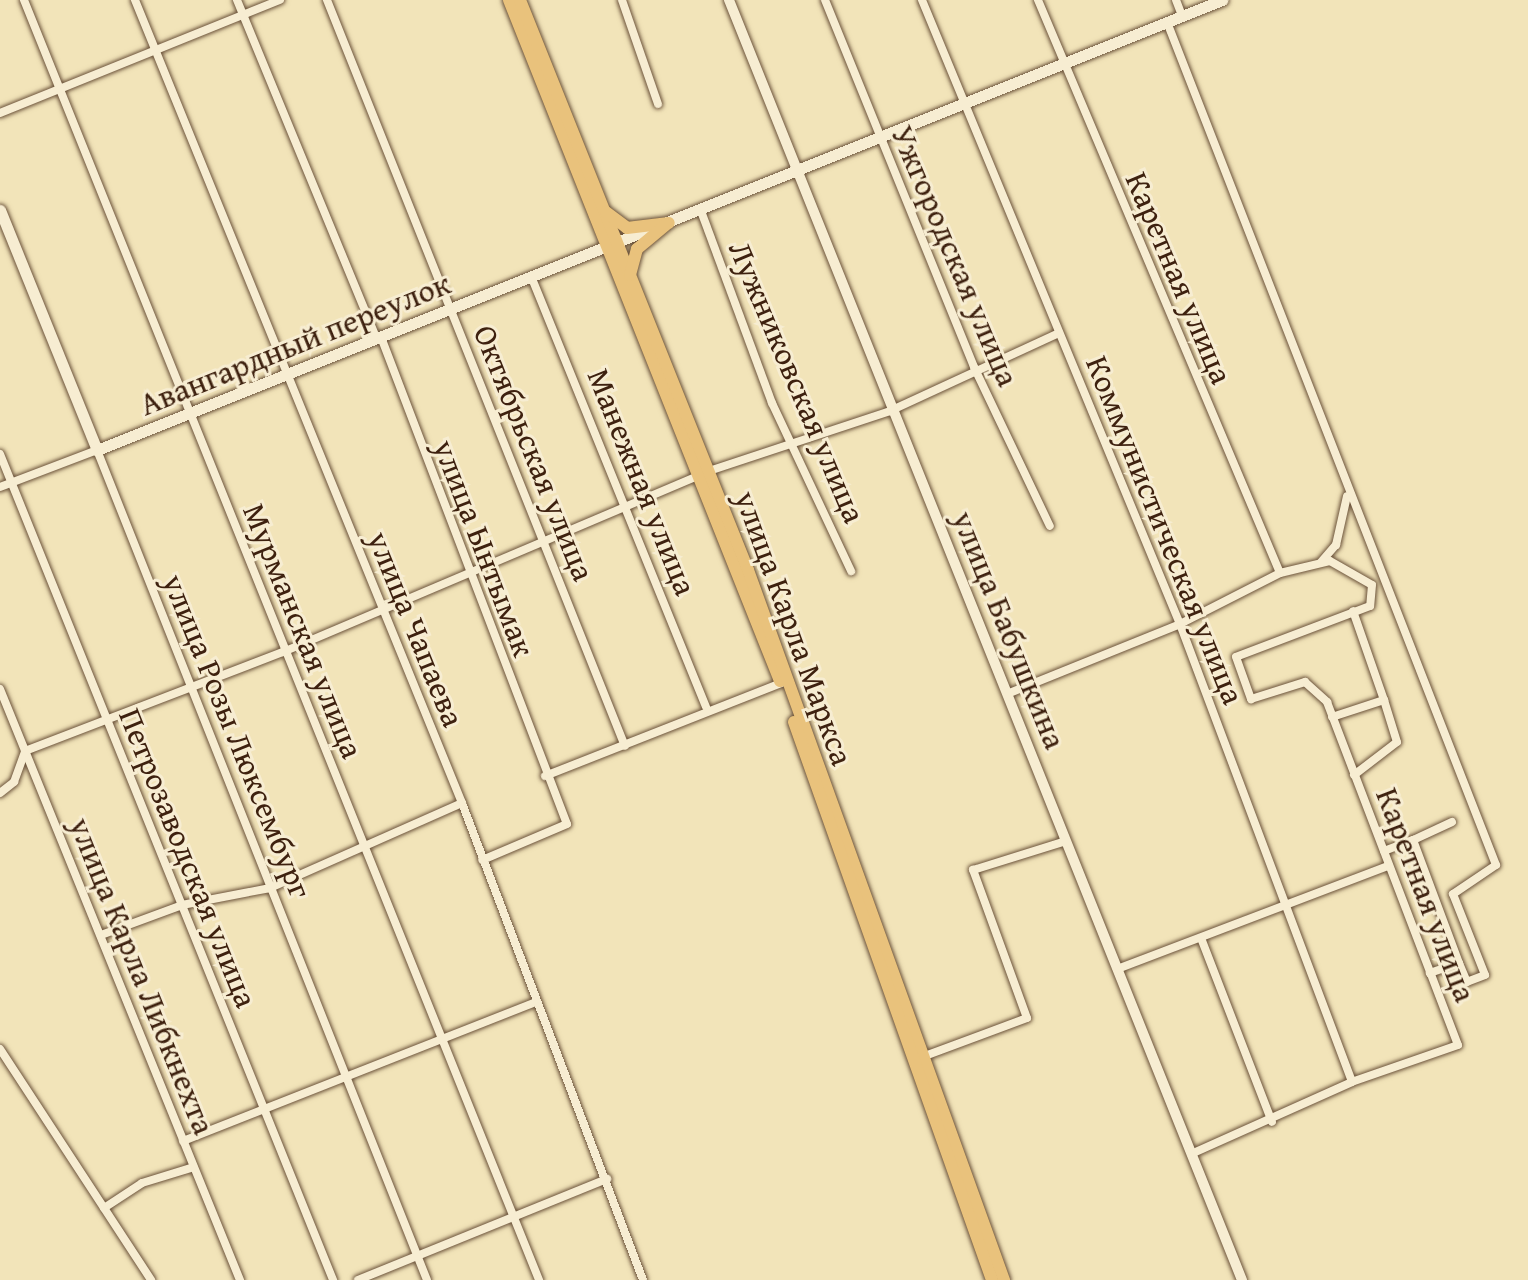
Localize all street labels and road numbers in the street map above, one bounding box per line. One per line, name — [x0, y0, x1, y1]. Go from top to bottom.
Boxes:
street label: Ужгородская улица — [883, 120, 1027, 392]
street label: Каретная улица — [1117, 166, 1241, 390]
street label: Лужниковская улица — [720, 235, 874, 529]
street label: Авангардный переулок — [134, 264, 456, 424]
street label: Октябрьская улица — [465, 320, 603, 586]
street label: Коммунистическая улица — [1077, 350, 1253, 710]
street label: Манежная улица — [579, 363, 705, 601]
street label: улица Ынтымак — [425, 434, 543, 662]
street label: улица Карла Маркса — [726, 486, 862, 770]
street label: Мурманская улица — [234, 498, 372, 764]
street label: улица Бабушкина — [944, 505, 1074, 755]
street label: улица Чапаева — [359, 526, 473, 732]
street label: улица Розы Люксембург — [154, 568, 320, 904]
street label: Петрозаводская улица — [110, 703, 266, 1013]
street label: Каретная улица — [1368, 783, 1484, 1007]
street label: улица Карла Либкнехта — [61, 812, 223, 1140]

